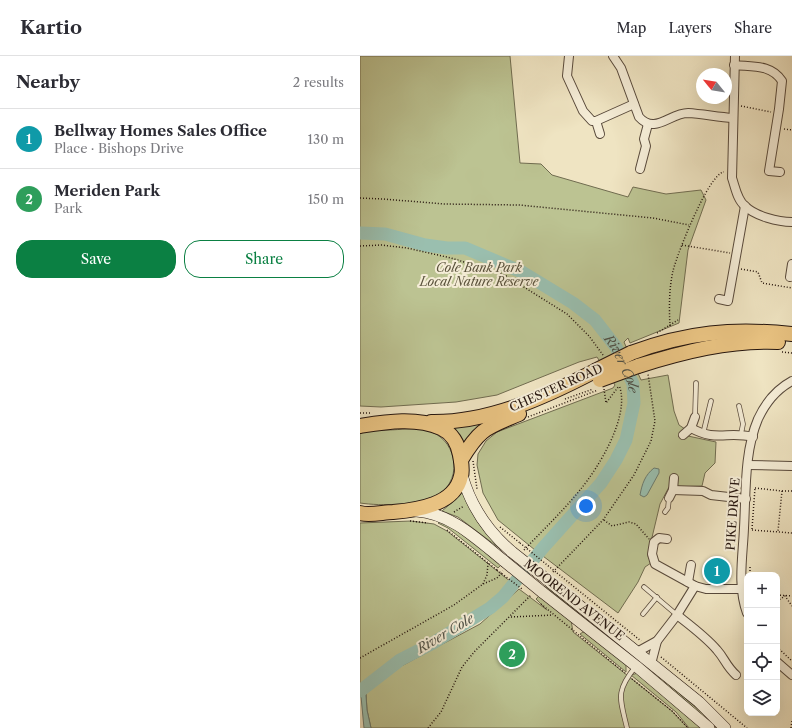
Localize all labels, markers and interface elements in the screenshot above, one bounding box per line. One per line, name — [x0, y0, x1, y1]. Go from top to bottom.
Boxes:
text: Kartio — [20, 16, 82, 39]
text: Map — [616, 19, 646, 37]
text: Layers — [668, 19, 712, 37]
text: Share — [734, 19, 772, 37]
north arrow — [696, 68, 732, 104]
text: Nearby — [16, 72, 80, 92]
text: 2 results — [293, 74, 344, 90]
text: Bellway Homes Sales Office — [54, 121, 267, 140]
text: 1 — [26, 131, 32, 147]
text: 130 m — [308, 131, 344, 147]
text: Place · Bishops Drive — [54, 140, 184, 156]
text: Meriden Park — [54, 181, 160, 200]
text: 2 — [25, 191, 33, 207]
text: 150 m — [308, 191, 344, 207]
text: Park — [54, 200, 82, 216]
button: Save — [16, 240, 176, 278]
button: Share — [184, 240, 344, 278]
park label: Cole Bank Park Local Nature Reserve — [419, 260, 540, 289]
water label: River Cole — [600, 330, 641, 394]
street label: CHESTER ROAD — [507, 360, 605, 415]
street label: PIKE DRIVE — [722, 477, 743, 551]
your location — [576, 496, 596, 516]
street label: MOOREND AVENUE — [521, 556, 628, 644]
pin: 1 — [704, 556, 730, 586]
map controls — [744, 572, 780, 716]
button: + — [744, 572, 780, 608]
button: − — [744, 608, 780, 644]
water label: River Cole — [413, 609, 477, 657]
pin: 2 — [499, 639, 525, 669]
button: locate — [744, 644, 780, 680]
button: layers — [744, 680, 780, 716]

